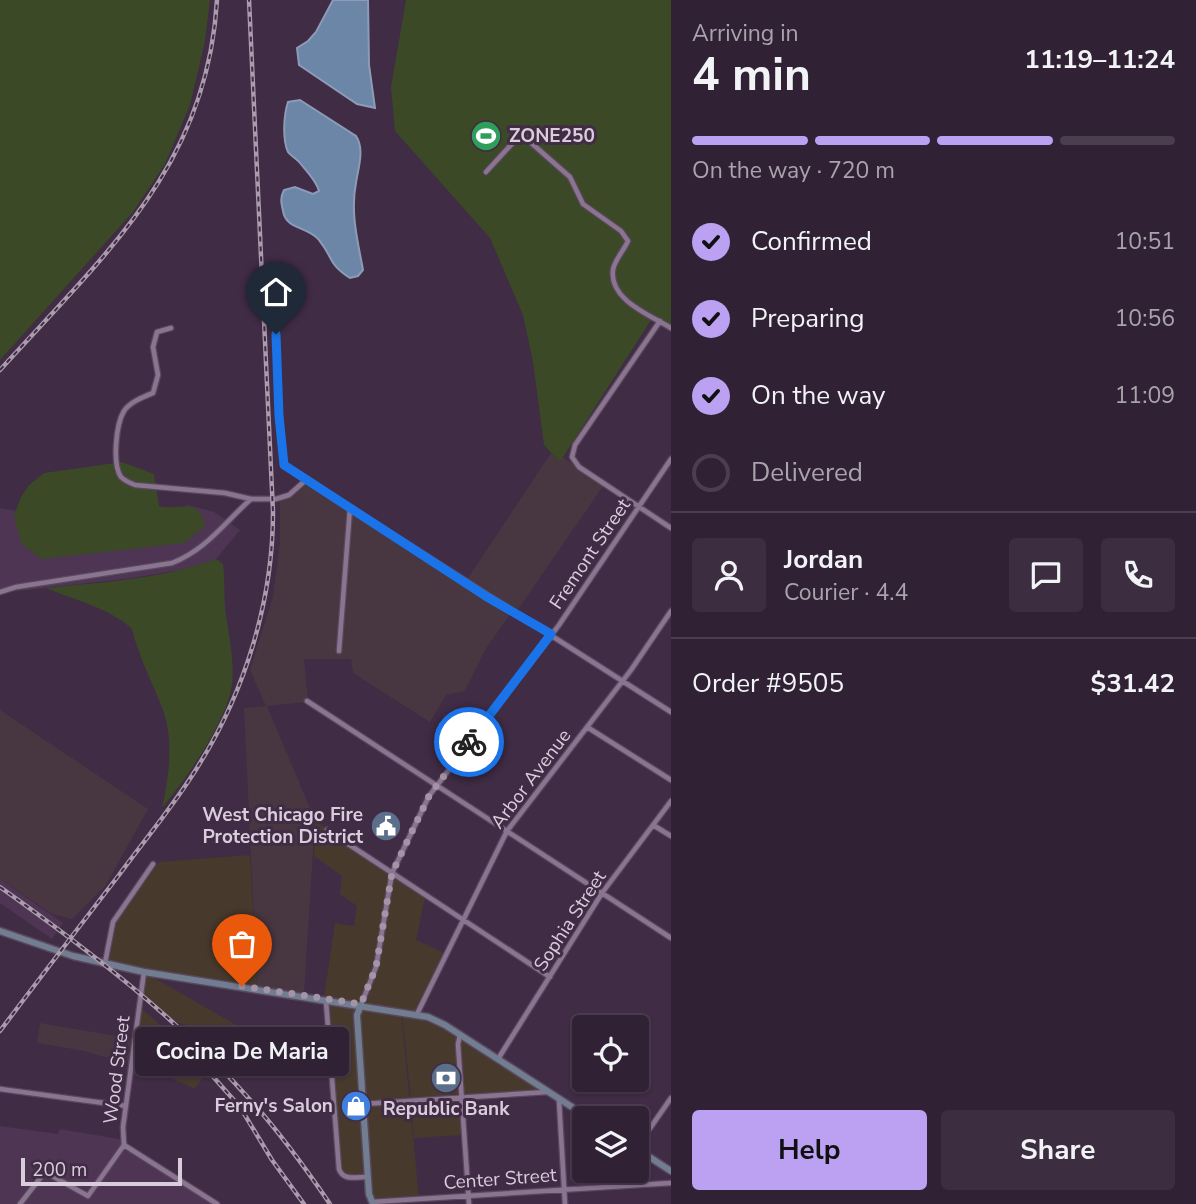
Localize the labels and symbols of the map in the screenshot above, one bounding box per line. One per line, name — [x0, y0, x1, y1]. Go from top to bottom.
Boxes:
sports icon: ZONE250 — [469, 119, 503, 153]
place label: ZONE250 — [509, 123, 595, 149]
pin — [246, 262, 306, 334]
street label: Fremont Street — [543, 493, 637, 614]
courier — [434, 707, 504, 777]
street label: Arbor Avenue — [485, 724, 577, 834]
place label: West Chicago Fire Protection District — [202, 802, 364, 850]
public building icon: West Chicago Fire Protection District — [369, 809, 403, 843]
street label: Sophia Street — [528, 865, 612, 976]
pin — [212, 914, 272, 986]
street label: Wood Street — [97, 1014, 137, 1126]
callout: Cocina De Maria — [135, 1028, 349, 1077]
bank icon: Republic Bank — [429, 1061, 463, 1095]
shop icon: Ferny's Salon — [339, 1089, 373, 1123]
place label: Ferny's Salon — [214, 1093, 333, 1119]
place label: Republic Bank — [383, 1096, 510, 1122]
scale bar — [21, 1155, 182, 1187]
street label: Center Street — [443, 1162, 558, 1196]

